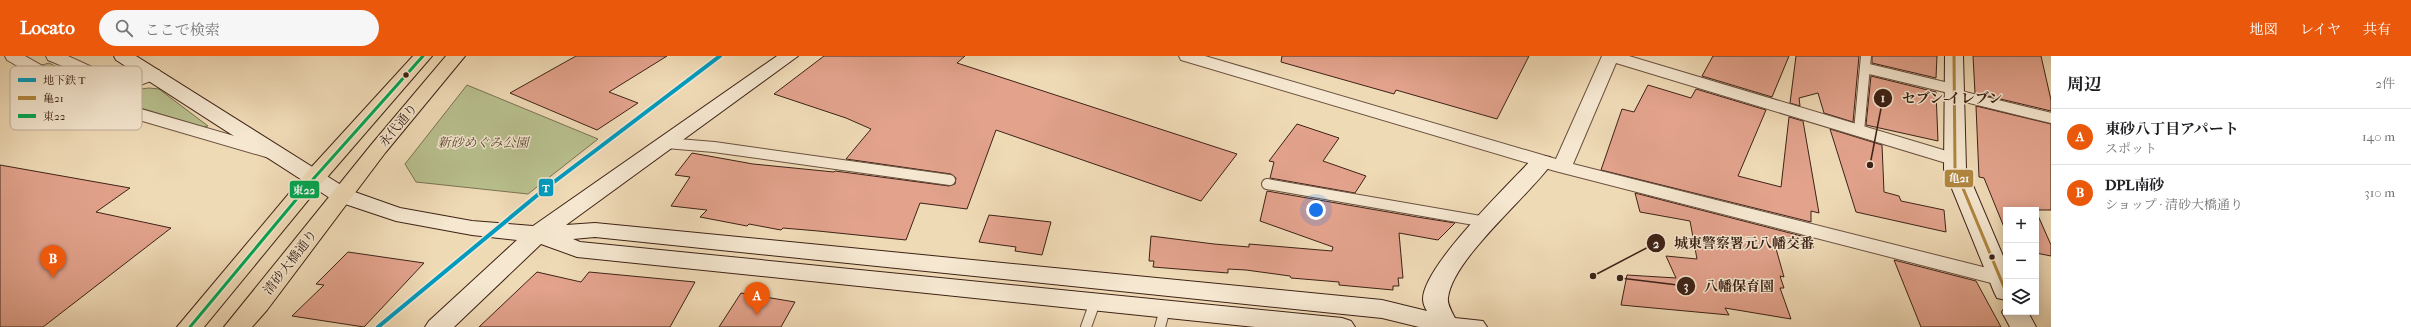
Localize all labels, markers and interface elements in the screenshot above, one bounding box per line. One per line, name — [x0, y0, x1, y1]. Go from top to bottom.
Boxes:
search box — [99, 10, 379, 46]
text: Locato — [20, 17, 75, 39]
icon: search — [113, 17, 135, 39]
text: ここで検索 — [145, 21, 220, 39]
text: 地図 — [2250, 21, 2278, 38]
text: レイヤ — [2300, 21, 2341, 38]
text: 共有 — [2363, 21, 2391, 38]
legend — [10, 66, 142, 130]
unlabelled marker — [401, 70, 411, 80]
text: 地下鉄 T — [43, 74, 86, 87]
text: 周辺 — [2067, 74, 2101, 94]
text: 2件 — [2375, 76, 2395, 91]
callout: セブン-イレブン — [1873, 85, 2010, 111]
text: セブン-イレブン — [1902, 90, 2002, 107]
text: 1 — [1881, 91, 1885, 105]
text: 亀21 — [43, 92, 64, 105]
street label: 永代通り — [376, 100, 420, 150]
text: 東22 — [43, 110, 66, 123]
text: 東砂八丁目アパート — [2105, 120, 2239, 138]
text: A — [2076, 129, 2084, 144]
text: 140 m — [2362, 129, 2395, 144]
park label: 新砂めぐみ公園 — [437, 135, 530, 150]
text: スポット — [2105, 141, 2157, 156]
line badge: 亀21 — [1944, 169, 1974, 188]
text: 亀21 — [1949, 172, 1969, 185]
text: DPL南砂 — [2105, 176, 2164, 194]
line badge: T — [538, 178, 554, 197]
line badge: 東22 — [289, 180, 320, 199]
text: T — [541, 182, 550, 195]
text: 東22 — [293, 184, 315, 197]
text: B — [2076, 185, 2084, 200]
text: 310 m — [2364, 185, 2395, 200]
text: ショップ · 清砂大橋通り — [2105, 197, 2243, 212]
your location — [1306, 200, 1326, 220]
map controls — [2003, 207, 2039, 315]
button: + — [2003, 207, 2039, 243]
street label: 清砂大橋通り — [260, 227, 320, 297]
callout: 城東警察署元八幡交番 — [1646, 230, 1822, 256]
text: 城東警察署元八幡交番 — [1674, 235, 1814, 252]
text: 2 — [1653, 237, 1660, 251]
button: − — [2003, 243, 2039, 279]
pin: B — [40, 245, 66, 278]
unlabelled marker — [1987, 252, 1997, 262]
callout: 八幡保育園 — [1676, 273, 1782, 299]
text: 八幡保育園 — [1704, 278, 1774, 295]
text: 3 — [1684, 279, 1689, 294]
button: layers — [2003, 279, 2039, 315]
pin: A — [744, 282, 770, 315]

